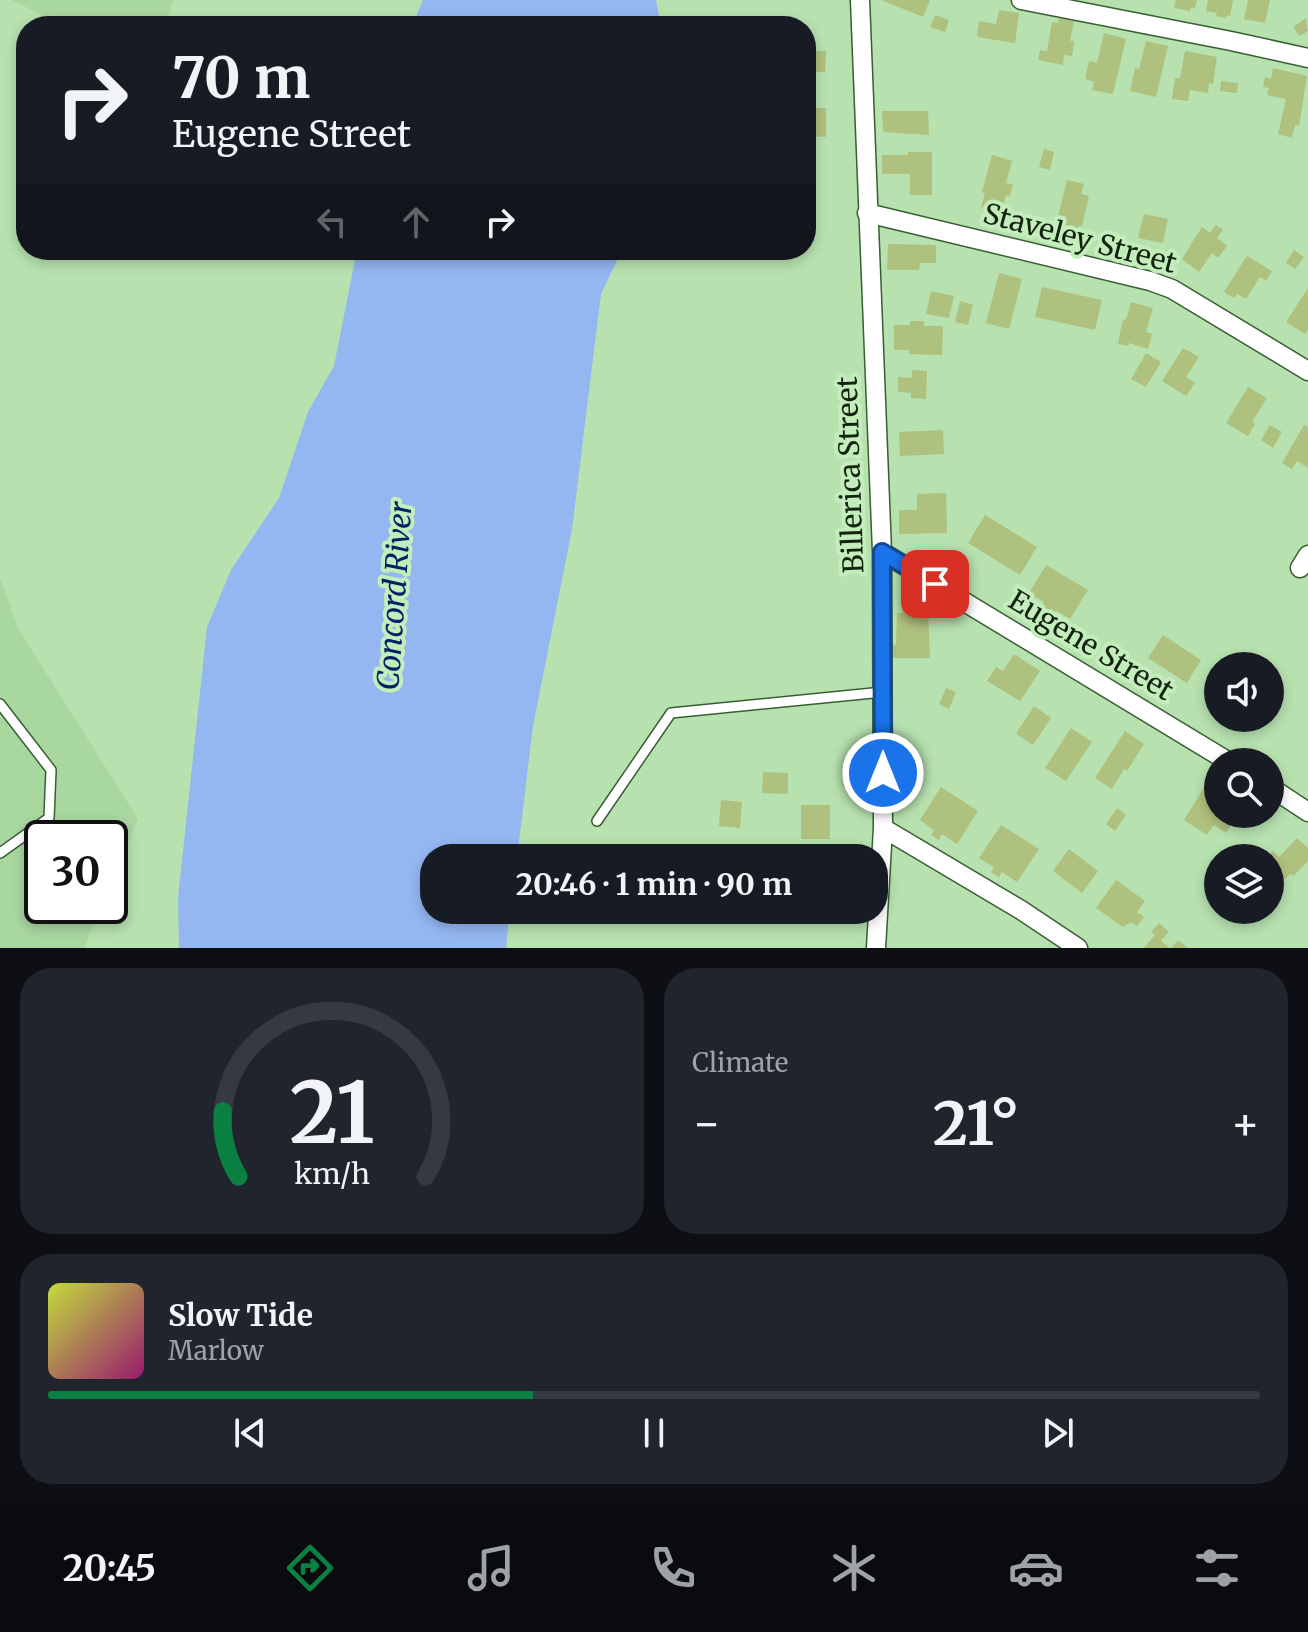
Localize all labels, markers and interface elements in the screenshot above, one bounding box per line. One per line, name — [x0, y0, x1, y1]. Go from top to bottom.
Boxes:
text: 70 m — [172, 43, 310, 113]
icon: right — [40, 48, 144, 152]
text: Eugene Street — [172, 112, 411, 157]
street label: Staveley Street — [979, 195, 1181, 281]
icon: left — [310, 200, 354, 244]
icon: ahead — [394, 200, 438, 244]
icon: right — [478, 200, 522, 244]
street label: Billerica Street — [829, 376, 871, 574]
water label: Concord River — [368, 499, 420, 692]
pin — [901, 550, 969, 618]
icon: arrive — [913, 562, 957, 606]
street label: Eugene Street — [1002, 582, 1180, 708]
map controls — [1204, 652, 1284, 924]
button: sound — [1204, 652, 1284, 732]
position arrow — [841, 731, 925, 815]
button: search — [1204, 748, 1284, 828]
speed limit sign: 30 — [24, 820, 128, 924]
button: layers — [1204, 844, 1284, 924]
text: 20:46 · 1 min · 90 m — [516, 865, 792, 903]
text: Climate — [692, 1046, 788, 1079]
text: 21 — [289, 1061, 375, 1166]
text: 21° — [933, 1086, 1019, 1161]
text: − — [692, 1096, 721, 1151]
text: + — [1231, 1096, 1260, 1151]
text: km/h — [294, 1156, 370, 1192]
text: Slow Tide — [168, 1296, 313, 1334]
text: Marlow — [168, 1334, 264, 1367]
icon: previous — [228, 1411, 272, 1455]
icon: pause — [632, 1411, 676, 1455]
icon: next — [1036, 1411, 1080, 1455]
icon: directions — [282, 1540, 338, 1596]
icon: music — [463, 1540, 519, 1596]
icon: phone — [645, 1540, 701, 1596]
icon: climate — [826, 1540, 882, 1596]
icon: car — [1008, 1540, 1064, 1596]
icon: filters — [1189, 1540, 1245, 1596]
text: 20:45 — [63, 1546, 156, 1591]

